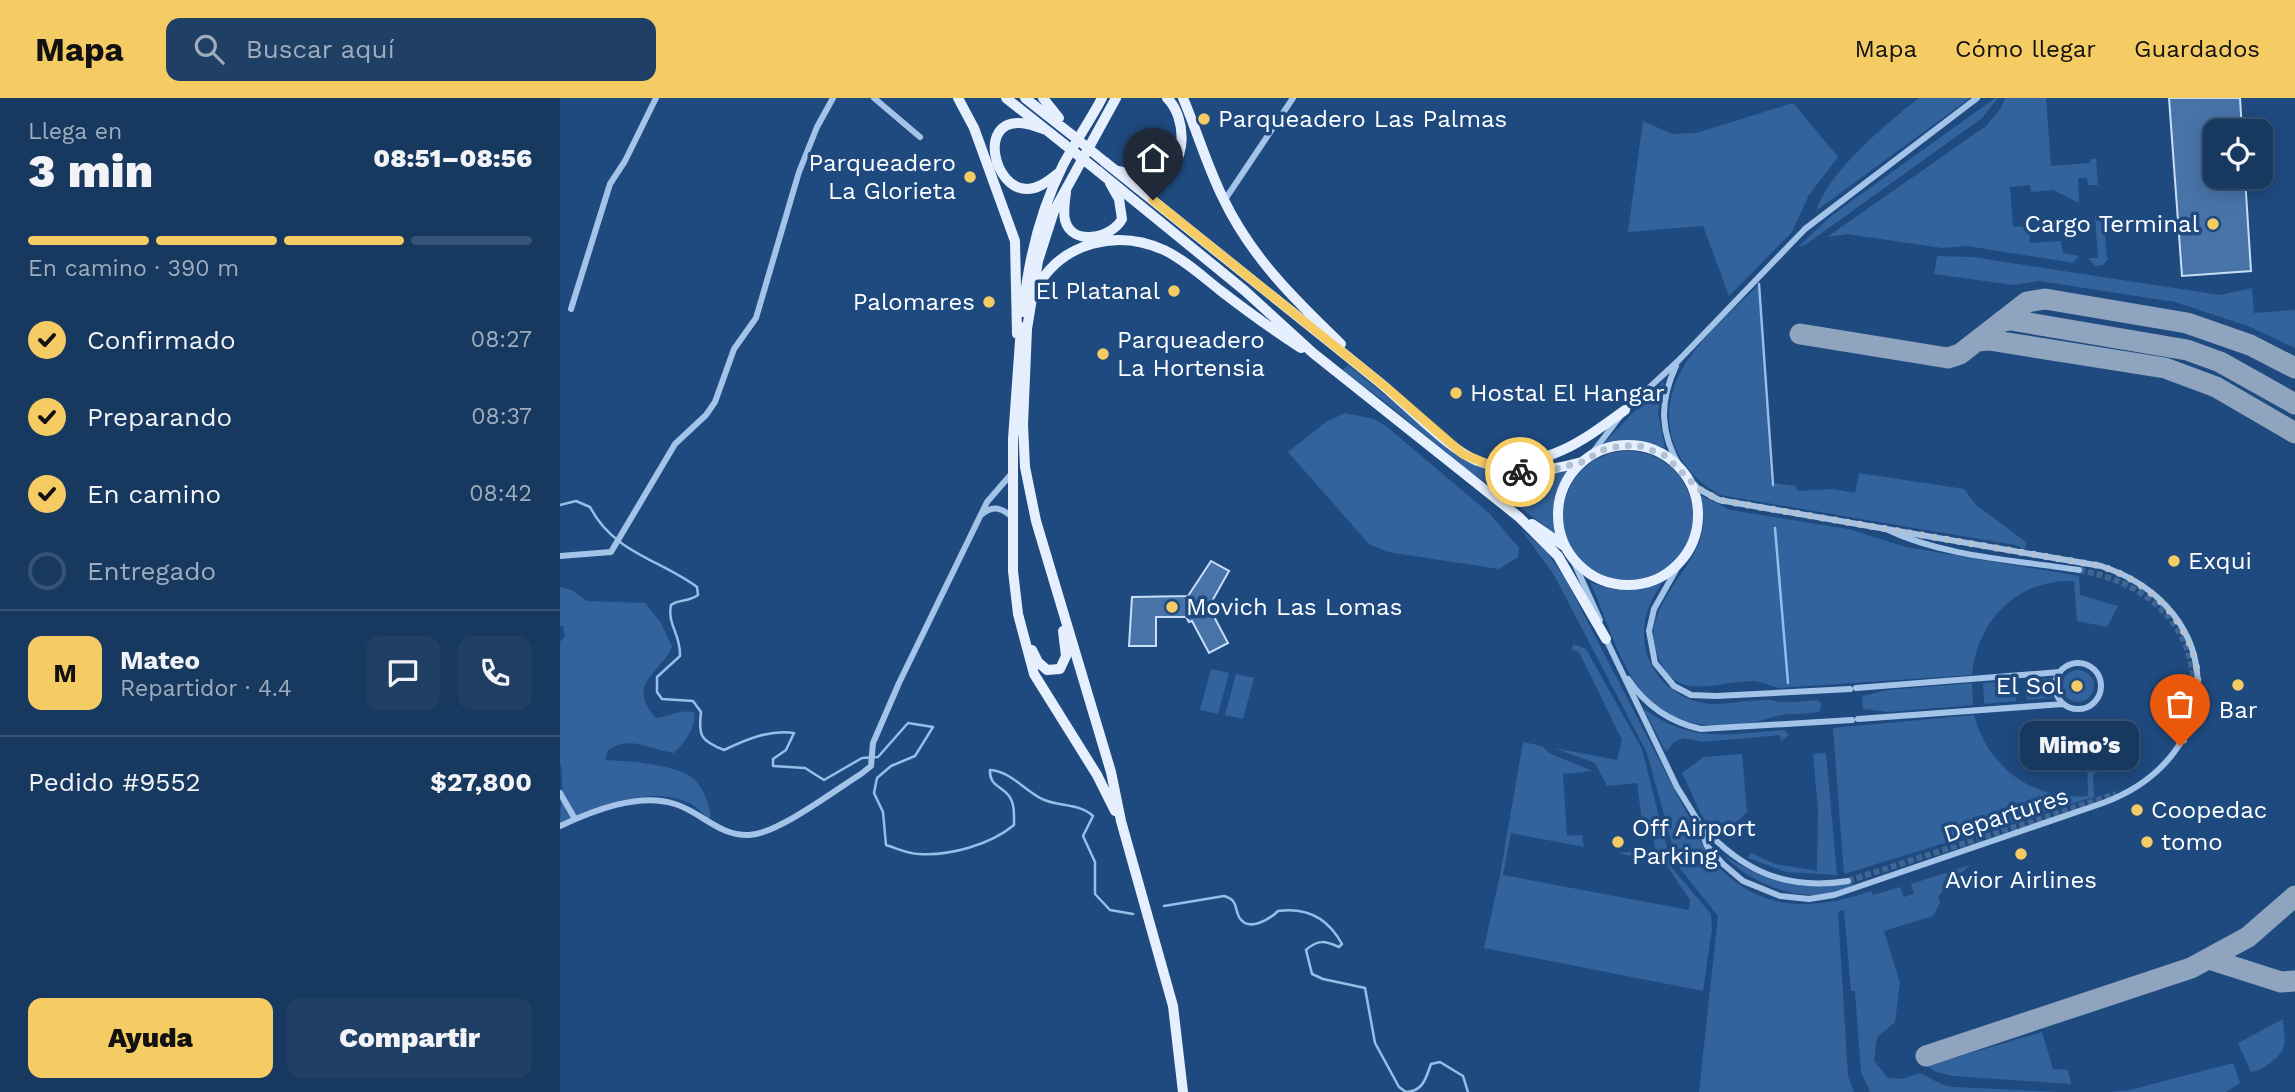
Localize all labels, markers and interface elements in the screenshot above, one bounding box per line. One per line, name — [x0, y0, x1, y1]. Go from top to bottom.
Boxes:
search box — [166, 18, 656, 81]
text: Mapa — [35, 30, 124, 69]
icon: search — [190, 30, 228, 68]
text: Buscar aquí — [246, 34, 395, 64]
text: Mapa — [1855, 35, 1917, 63]
text: Cómo llegar — [1955, 35, 2096, 63]
text: Guardados — [2134, 35, 2260, 63]
place label: Parqueadero Las Palmas — [1218, 105, 1507, 133]
marker: Parqueadero Las Palmas — [1196, 111, 1212, 127]
text: Llega en — [28, 118, 122, 145]
map controls — [2203, 119, 2273, 189]
button: locate — [2203, 119, 2273, 189]
pin — [1123, 128, 1183, 200]
icon: home — [1134, 139, 1172, 177]
text: 08:51–08:56 — [373, 143, 532, 173]
text: 3 min — [28, 144, 153, 198]
place label: Parqueadero La Glorieta — [808, 149, 956, 205]
marker: Parqueadero La Glorieta — [962, 169, 978, 185]
place label: Cargo Terminal — [2025, 210, 2200, 238]
marker: Cargo Terminal — [2205, 216, 2221, 232]
text: En camino · 390 m — [28, 255, 239, 282]
place label: El Platanal — [1035, 277, 1161, 305]
marker: El Platanal — [1166, 283, 1182, 299]
place label: Palomares — [853, 288, 975, 316]
marker: Palomares — [981, 294, 997, 310]
icon: check — [28, 321, 66, 359]
text: Confirmado — [87, 325, 236, 355]
text: 08:27 — [471, 326, 532, 353]
place label: Parqueadero La Hortensia — [1117, 326, 1265, 382]
marker: Parqueadero La Hortensia — [1095, 346, 1111, 362]
place label: Hostal El Hangar — [1470, 379, 1665, 407]
marker: Hostal El Hangar — [1448, 385, 1464, 401]
icon: check — [28, 398, 66, 436]
text: Preparando — [87, 402, 232, 432]
text: 08:37 — [471, 403, 532, 430]
courier — [1485, 437, 1555, 507]
icon: bike — [1501, 453, 1539, 491]
icon: check — [28, 475, 66, 513]
text: En camino — [87, 479, 221, 509]
text: 08:42 — [469, 480, 532, 507]
place label: Exqui — [2188, 547, 2252, 575]
marker: Exqui — [2166, 553, 2182, 569]
text: Entregado — [87, 556, 216, 586]
place label: Movich Las Lomas — [1186, 593, 1402, 621]
marker: Movich Las Lomas — [1164, 599, 1180, 615]
button: chat — [366, 636, 440, 710]
button: phone — [458, 636, 532, 710]
text: Mateo — [120, 645, 200, 675]
text: M — [53, 658, 77, 688]
place label: El Sol — [1996, 672, 2064, 700]
pin — [2150, 674, 2210, 746]
text: Repartidor · 4.4 — [120, 675, 292, 702]
marker: Bar — [2230, 677, 2246, 693]
marker: El Sol — [2069, 678, 2085, 694]
icon: bag — [2161, 685, 2199, 723]
place label: Bar — [2218, 696, 2258, 724]
callout: Mimo’s — [2019, 722, 2138, 770]
text: Mimo’s — [2039, 732, 2120, 759]
text: Pedido #9552 — [28, 767, 201, 797]
text: $27,800 — [430, 767, 532, 797]
street label: Departures — [1940, 782, 2072, 848]
place label: Coopedac — [2151, 796, 2267, 824]
marker: Coopedac — [2129, 802, 2145, 818]
place label: Off Airport Parking — [1632, 814, 1756, 870]
place label: tomo — [2161, 828, 2223, 856]
marker: Off Airport Parking — [1610, 834, 1626, 850]
marker: tomo — [2139, 834, 2155, 850]
marker: Avior Airlines — [2013, 846, 2029, 862]
place label: Avior Airlines — [1945, 866, 2097, 894]
button: Ayuda — [28, 998, 273, 1078]
button: Compartir — [287, 998, 532, 1078]

